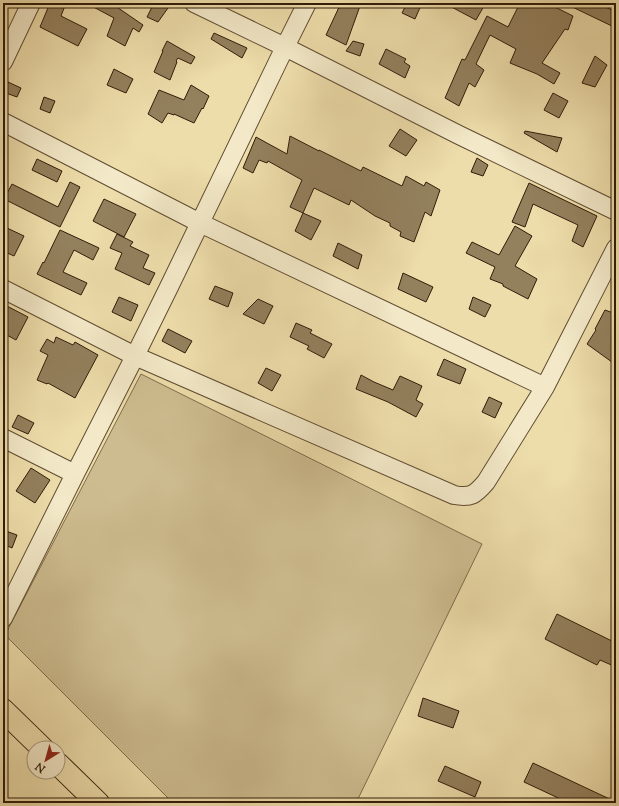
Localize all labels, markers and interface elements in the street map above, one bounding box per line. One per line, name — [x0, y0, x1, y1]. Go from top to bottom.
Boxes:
north arrow — [26, 740, 66, 780]
text: N — [32, 758, 50, 777]

